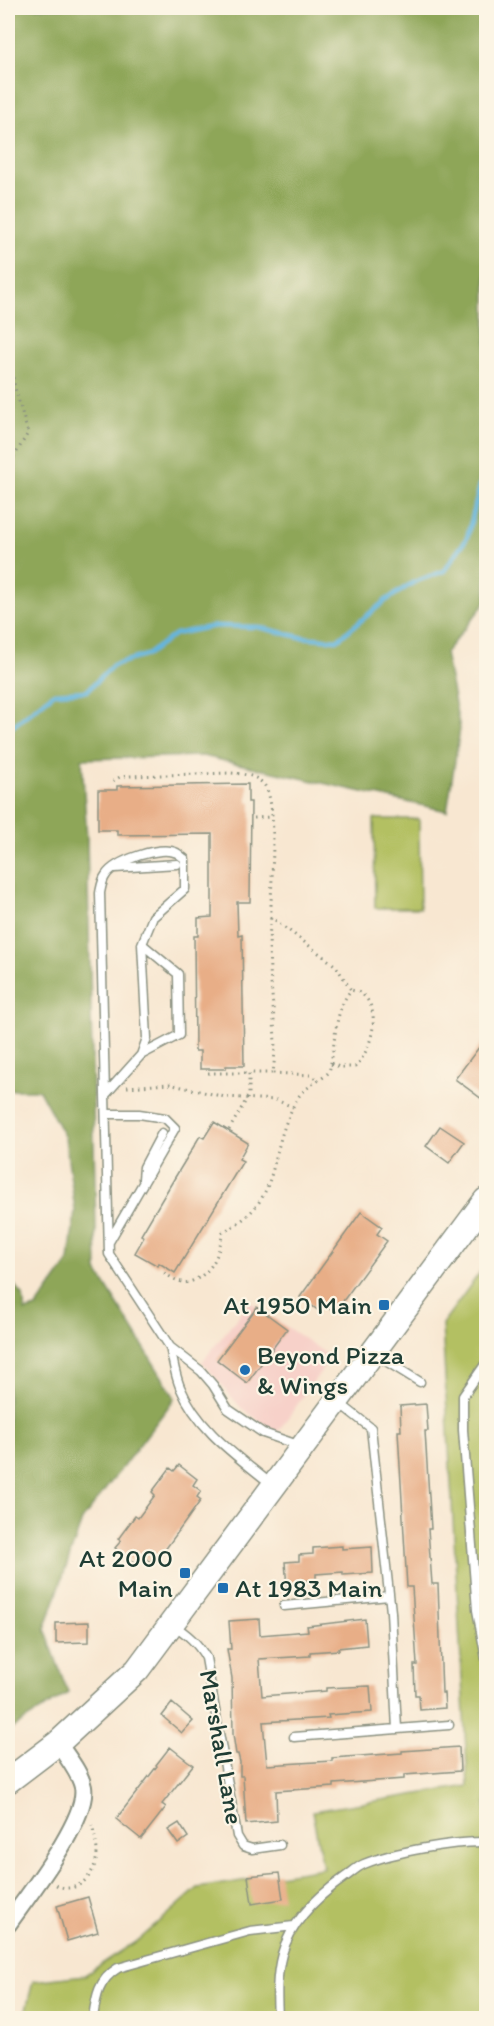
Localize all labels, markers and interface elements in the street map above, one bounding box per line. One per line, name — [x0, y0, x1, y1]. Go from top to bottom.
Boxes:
place label: At 1950 Main — [223, 1289, 372, 1321]
marker: At 1950 Main — [377, 1298, 391, 1312]
place label: Beyond Pizza & Wings — [257, 1339, 405, 1401]
marker: Beyond Pizza & Wings — [238, 1363, 252, 1377]
place label: At 2000 Main — [79, 1542, 173, 1604]
marker: At 2000 Main — [178, 1566, 192, 1580]
place label: At 1983 Main — [235, 1572, 383, 1604]
marker: At 1983 Main — [216, 1581, 230, 1595]
street label: Marshall Lane — [193, 1667, 251, 1827]

